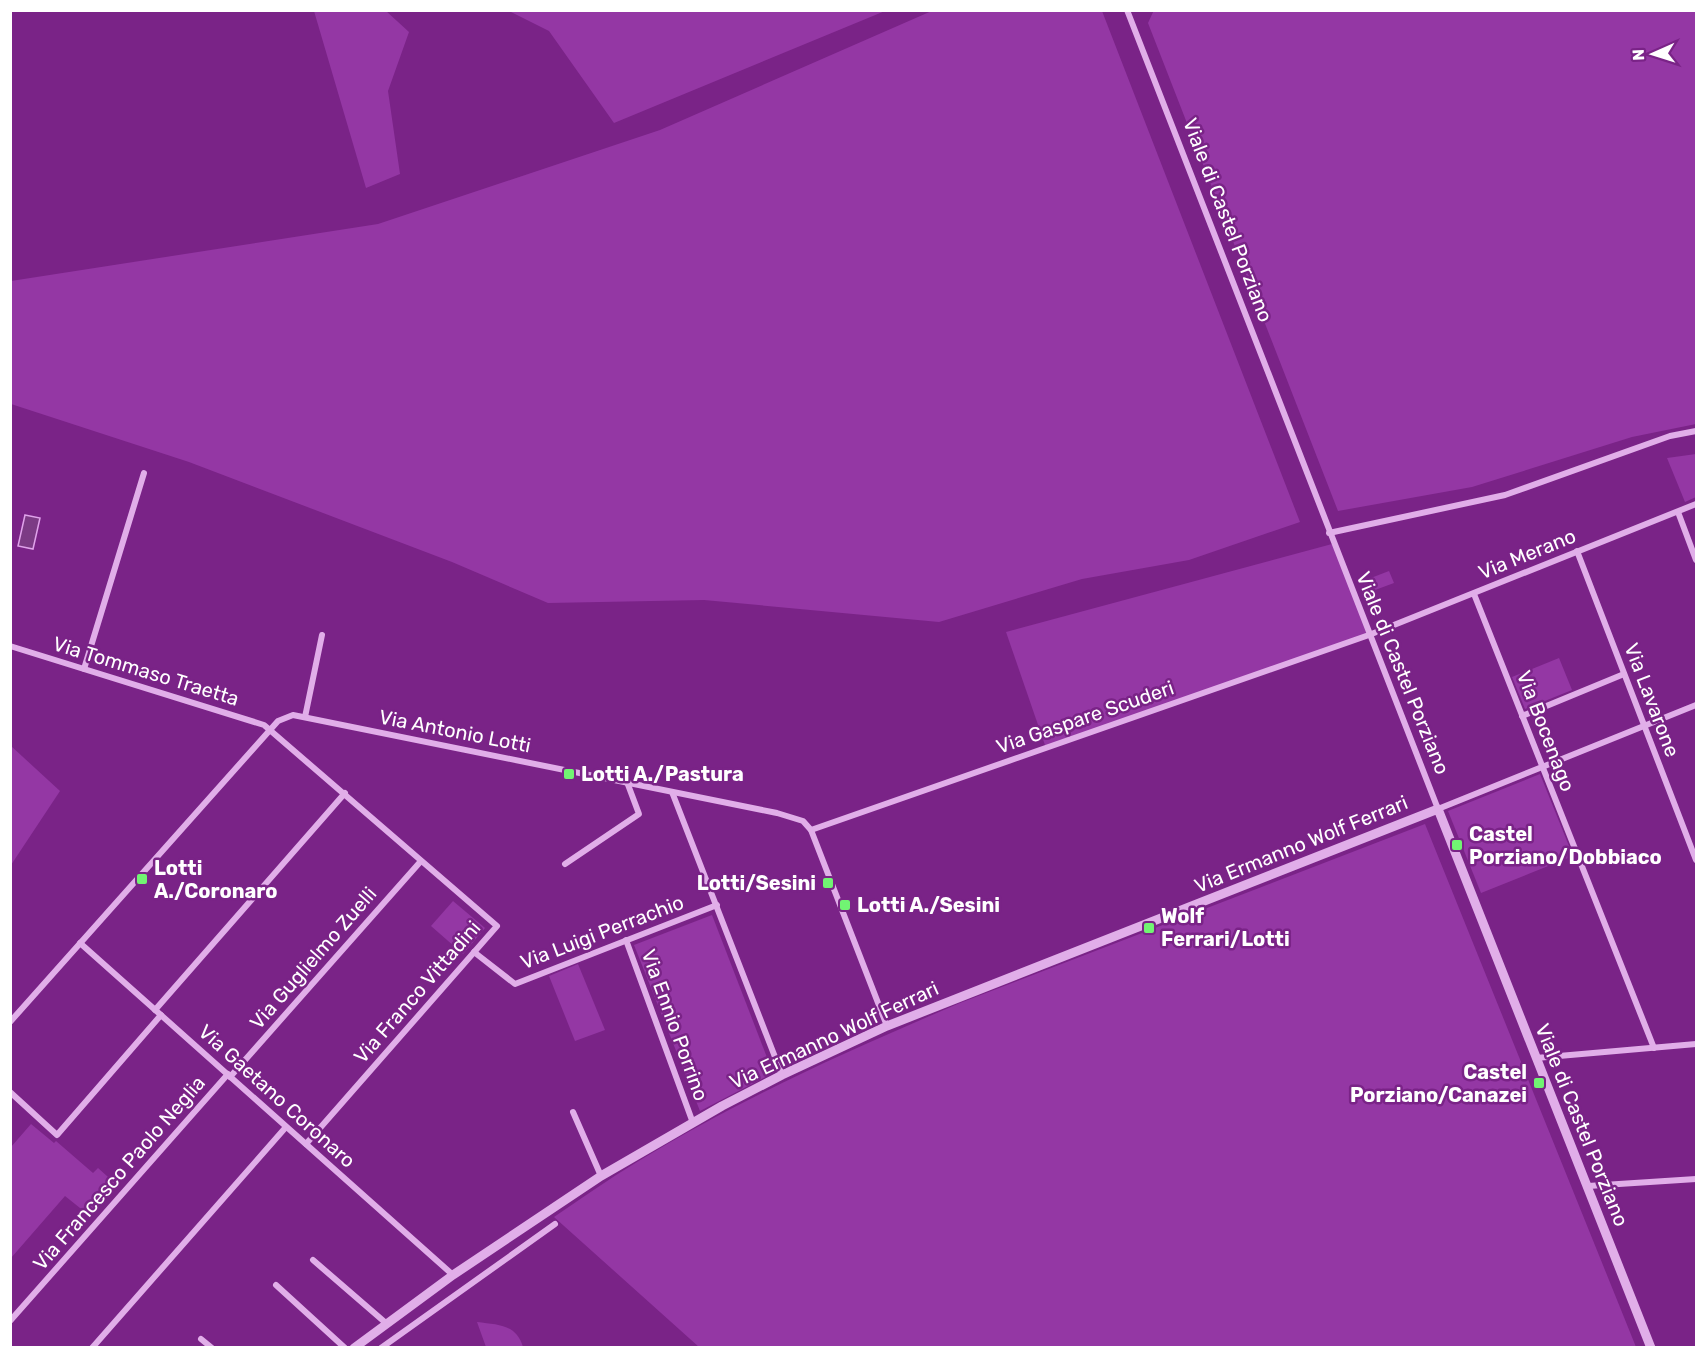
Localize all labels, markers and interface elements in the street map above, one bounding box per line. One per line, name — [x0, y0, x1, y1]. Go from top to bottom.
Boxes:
north arrow — [1623, 24, 1683, 84]
text: N — [1629, 49, 1648, 61]
street label: Viale di Castel Porziano — [1178, 115, 1278, 325]
street label: Via Merano — [1475, 524, 1579, 584]
street label: Viale di Castel Porziano — [1351, 568, 1455, 778]
street label: Via Tommaso Traetta — [50, 631, 242, 711]
street label: Via Lavarone — [1619, 640, 1685, 760]
street label: Via Bocenago — [1512, 667, 1580, 795]
street label: Via Gaspare Scuderi — [993, 675, 1177, 759]
street label: Via Antonio Lotti — [377, 705, 533, 757]
place label: Lotti A./Pastura — [581, 762, 744, 786]
marker: Lotti A./Pastura — [562, 767, 576, 781]
street label: Via Ermanno Wolf Ferrari — [1191, 790, 1411, 898]
place label: Castel Porziano/Dobbiaco — [1469, 822, 1662, 869]
marker: Castel Porziano/Dobbiaco — [1450, 838, 1464, 852]
place label: Lotti A./Coronaro — [154, 856, 278, 903]
place label: Lotti/Sesini — [697, 871, 816, 895]
marker: Lotti A./Coronaro — [135, 872, 149, 886]
marker: Lotti/Sesini — [821, 876, 835, 890]
street label: Via Guglielmo Zuelli — [245, 882, 381, 1034]
street label: Via Luigi Perrachio — [517, 890, 687, 974]
place label: Lotti A./Sesini — [857, 893, 1000, 917]
marker: Lotti A./Sesini — [838, 898, 852, 912]
place label: Wolf Ferrari/Lotti — [1161, 904, 1290, 951]
street label: Via Franco Vittadini — [349, 916, 485, 1068]
marker: Wolf Ferrari/Lotti — [1142, 921, 1156, 935]
street label: Via Ennio Porrino — [636, 946, 714, 1104]
street label: Via Ermanno Wolf Ferrari — [726, 976, 942, 1094]
street label: Via Gaetano Coronaro — [194, 1019, 360, 1173]
street label: Viale di Castel Porziano — [1530, 1020, 1634, 1230]
place label: Castel Porziano/Canazei — [1350, 1060, 1527, 1107]
street label: Via Francesco Paolo Neglia — [28, 1071, 210, 1275]
marker: Castel Porziano/Canazei — [1532, 1076, 1546, 1090]

